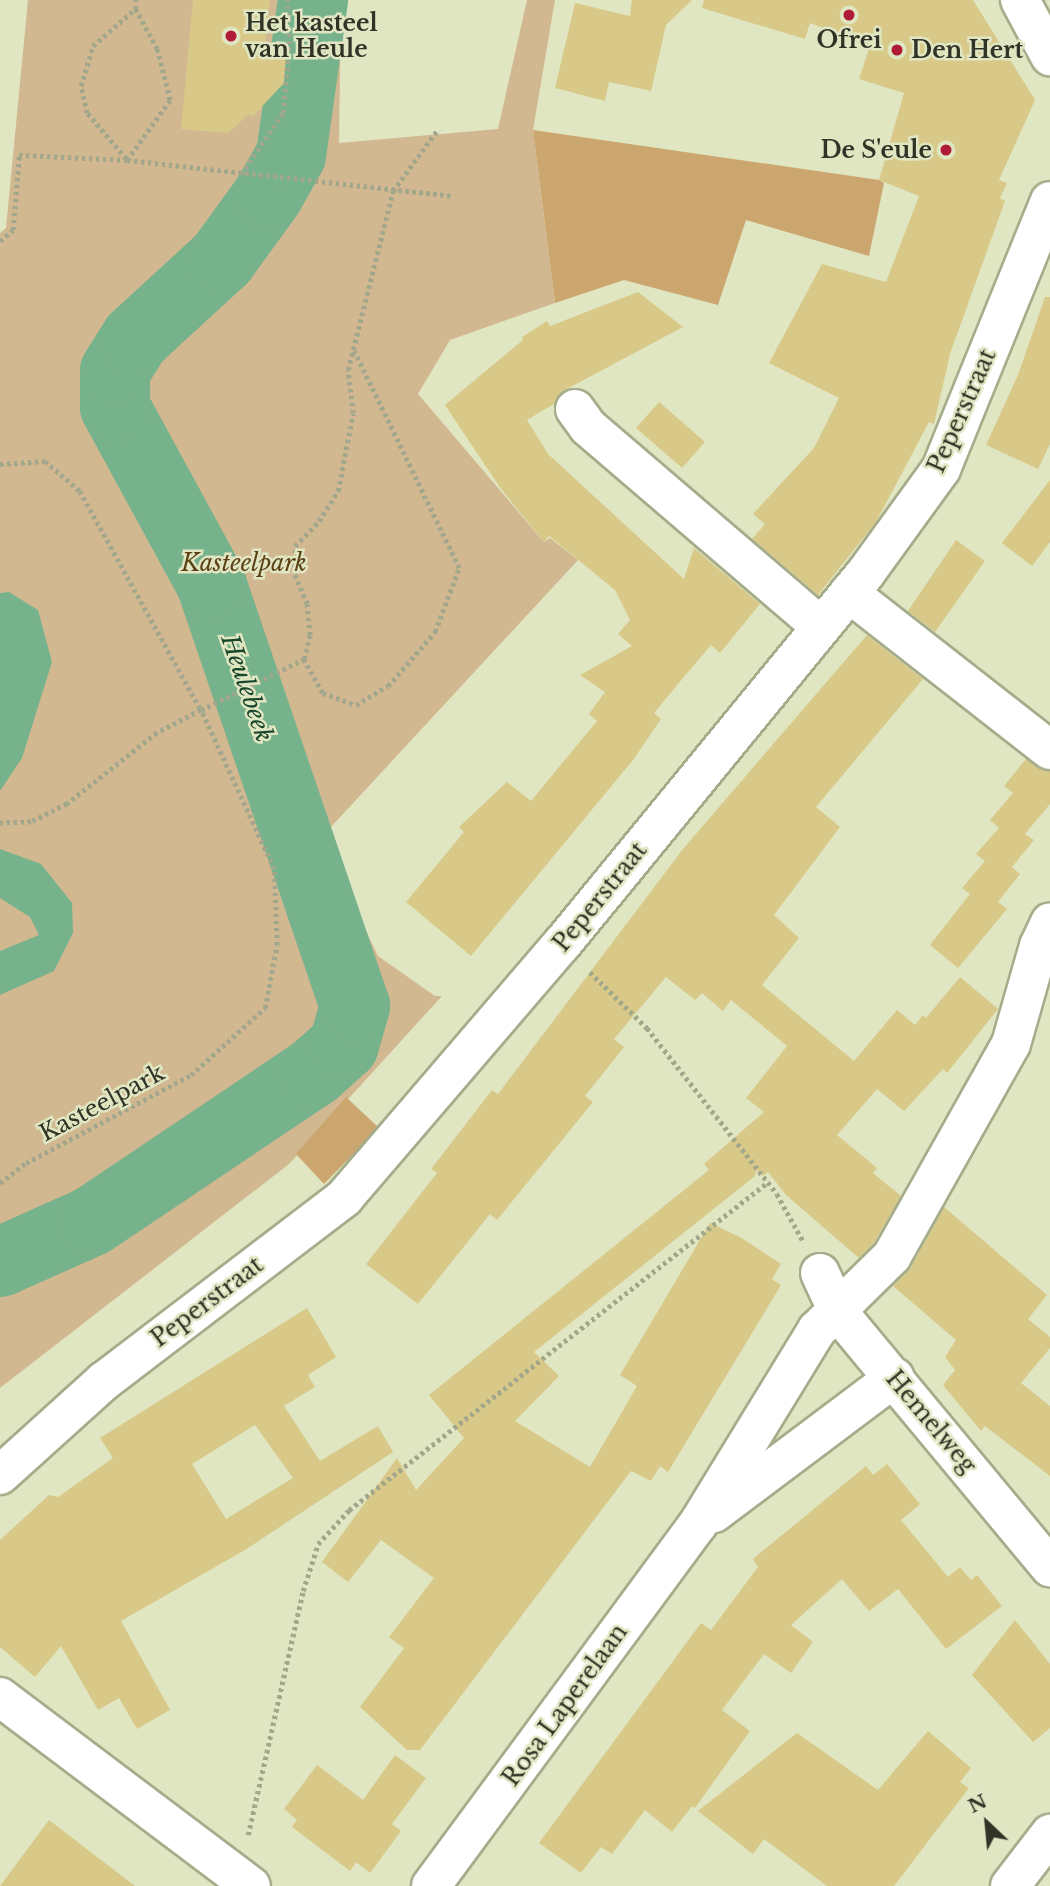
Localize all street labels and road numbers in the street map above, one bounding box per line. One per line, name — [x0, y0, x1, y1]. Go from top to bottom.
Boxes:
street label: Peperstraat — [922, 345, 1002, 477]
street label: Peperstraat — [548, 837, 652, 957]
street label: Kasteelpark — [35, 1059, 169, 1147]
street label: Peperstraat — [146, 1251, 268, 1353]
street label: Hemelweg — [880, 1365, 982, 1479]
street label: Rosa Laperelaan — [497, 1619, 633, 1791]

